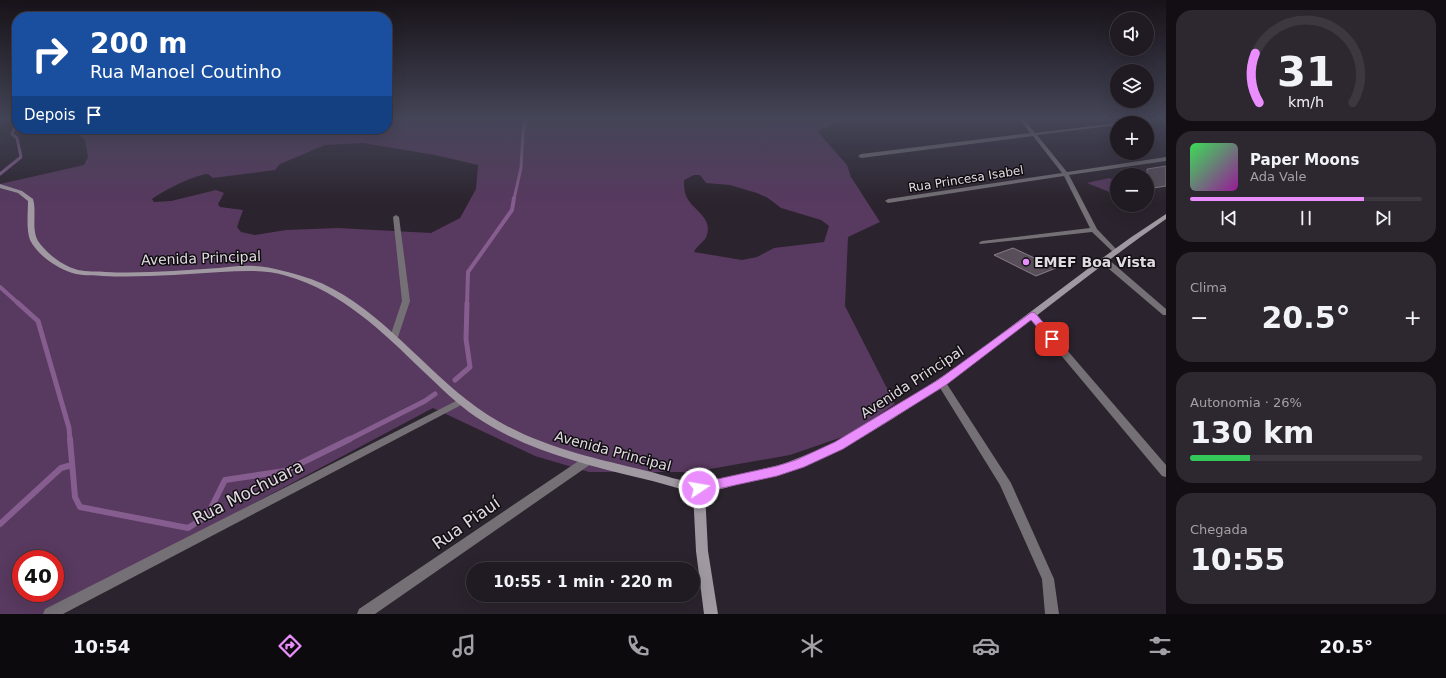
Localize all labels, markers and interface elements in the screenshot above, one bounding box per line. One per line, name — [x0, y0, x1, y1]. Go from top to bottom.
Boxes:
map controls — [1110, 12, 1154, 212]
button: sound — [1110, 12, 1154, 56]
text: 200 m — [90, 27, 187, 60]
icon: right — [24, 28, 76, 80]
text: 31 — [1277, 47, 1335, 96]
text: Rua Manoel Coutinho — [90, 61, 282, 82]
button: layers — [1110, 64, 1154, 108]
text: km/h — [1288, 94, 1324, 110]
icon: arrive — [83, 104, 105, 126]
text: Depois — [24, 106, 75, 124]
button: + — [1110, 116, 1154, 160]
text: Paper Moons — [1250, 151, 1359, 169]
street label: Rua Princesa Isabel — [907, 163, 1025, 195]
button: − — [1110, 168, 1154, 212]
text: Ada Vale — [1250, 169, 1306, 184]
icon: previous — [1218, 207, 1240, 229]
icon: pause — [1295, 207, 1317, 229]
icon: next — [1372, 207, 1394, 229]
street label: Avenida Principal — [141, 248, 261, 268]
place label: EMEF Boa Vista — [1034, 254, 1156, 270]
marker: EMEF Boa Vista — [1021, 257, 1031, 267]
text: Clima — [1190, 280, 1227, 295]
text: 20.5° — [1261, 300, 1351, 335]
text: − — [1190, 305, 1208, 330]
text: + — [1404, 305, 1422, 330]
pin — [1035, 322, 1069, 356]
icon: arrive — [1041, 328, 1063, 350]
street label: Avenida Principal — [857, 343, 967, 421]
text: Autonomia · 26% — [1190, 395, 1302, 410]
text: 130 km — [1190, 415, 1314, 450]
street label: Avenida Principal — [553, 428, 673, 474]
street label: Rua Mochuara — [189, 456, 307, 528]
position arrow — [678, 467, 720, 509]
street label: Rua Piauí — [428, 492, 505, 554]
text: Chegada — [1190, 522, 1248, 537]
text: 10:55 — [1190, 542, 1286, 577]
speed limit sign: 40 — [12, 550, 64, 602]
text: 10:55 · 1 min · 220 m — [493, 573, 673, 591]
icon: directions — [276, 632, 304, 660]
icon: music — [450, 632, 478, 660]
icon: phone — [624, 632, 652, 660]
icon: climate — [798, 632, 826, 660]
icon: car — [972, 632, 1000, 660]
icon: filters — [1146, 632, 1174, 660]
text: 10:54 — [73, 636, 130, 657]
text: 20.5° — [1320, 636, 1373, 657]

